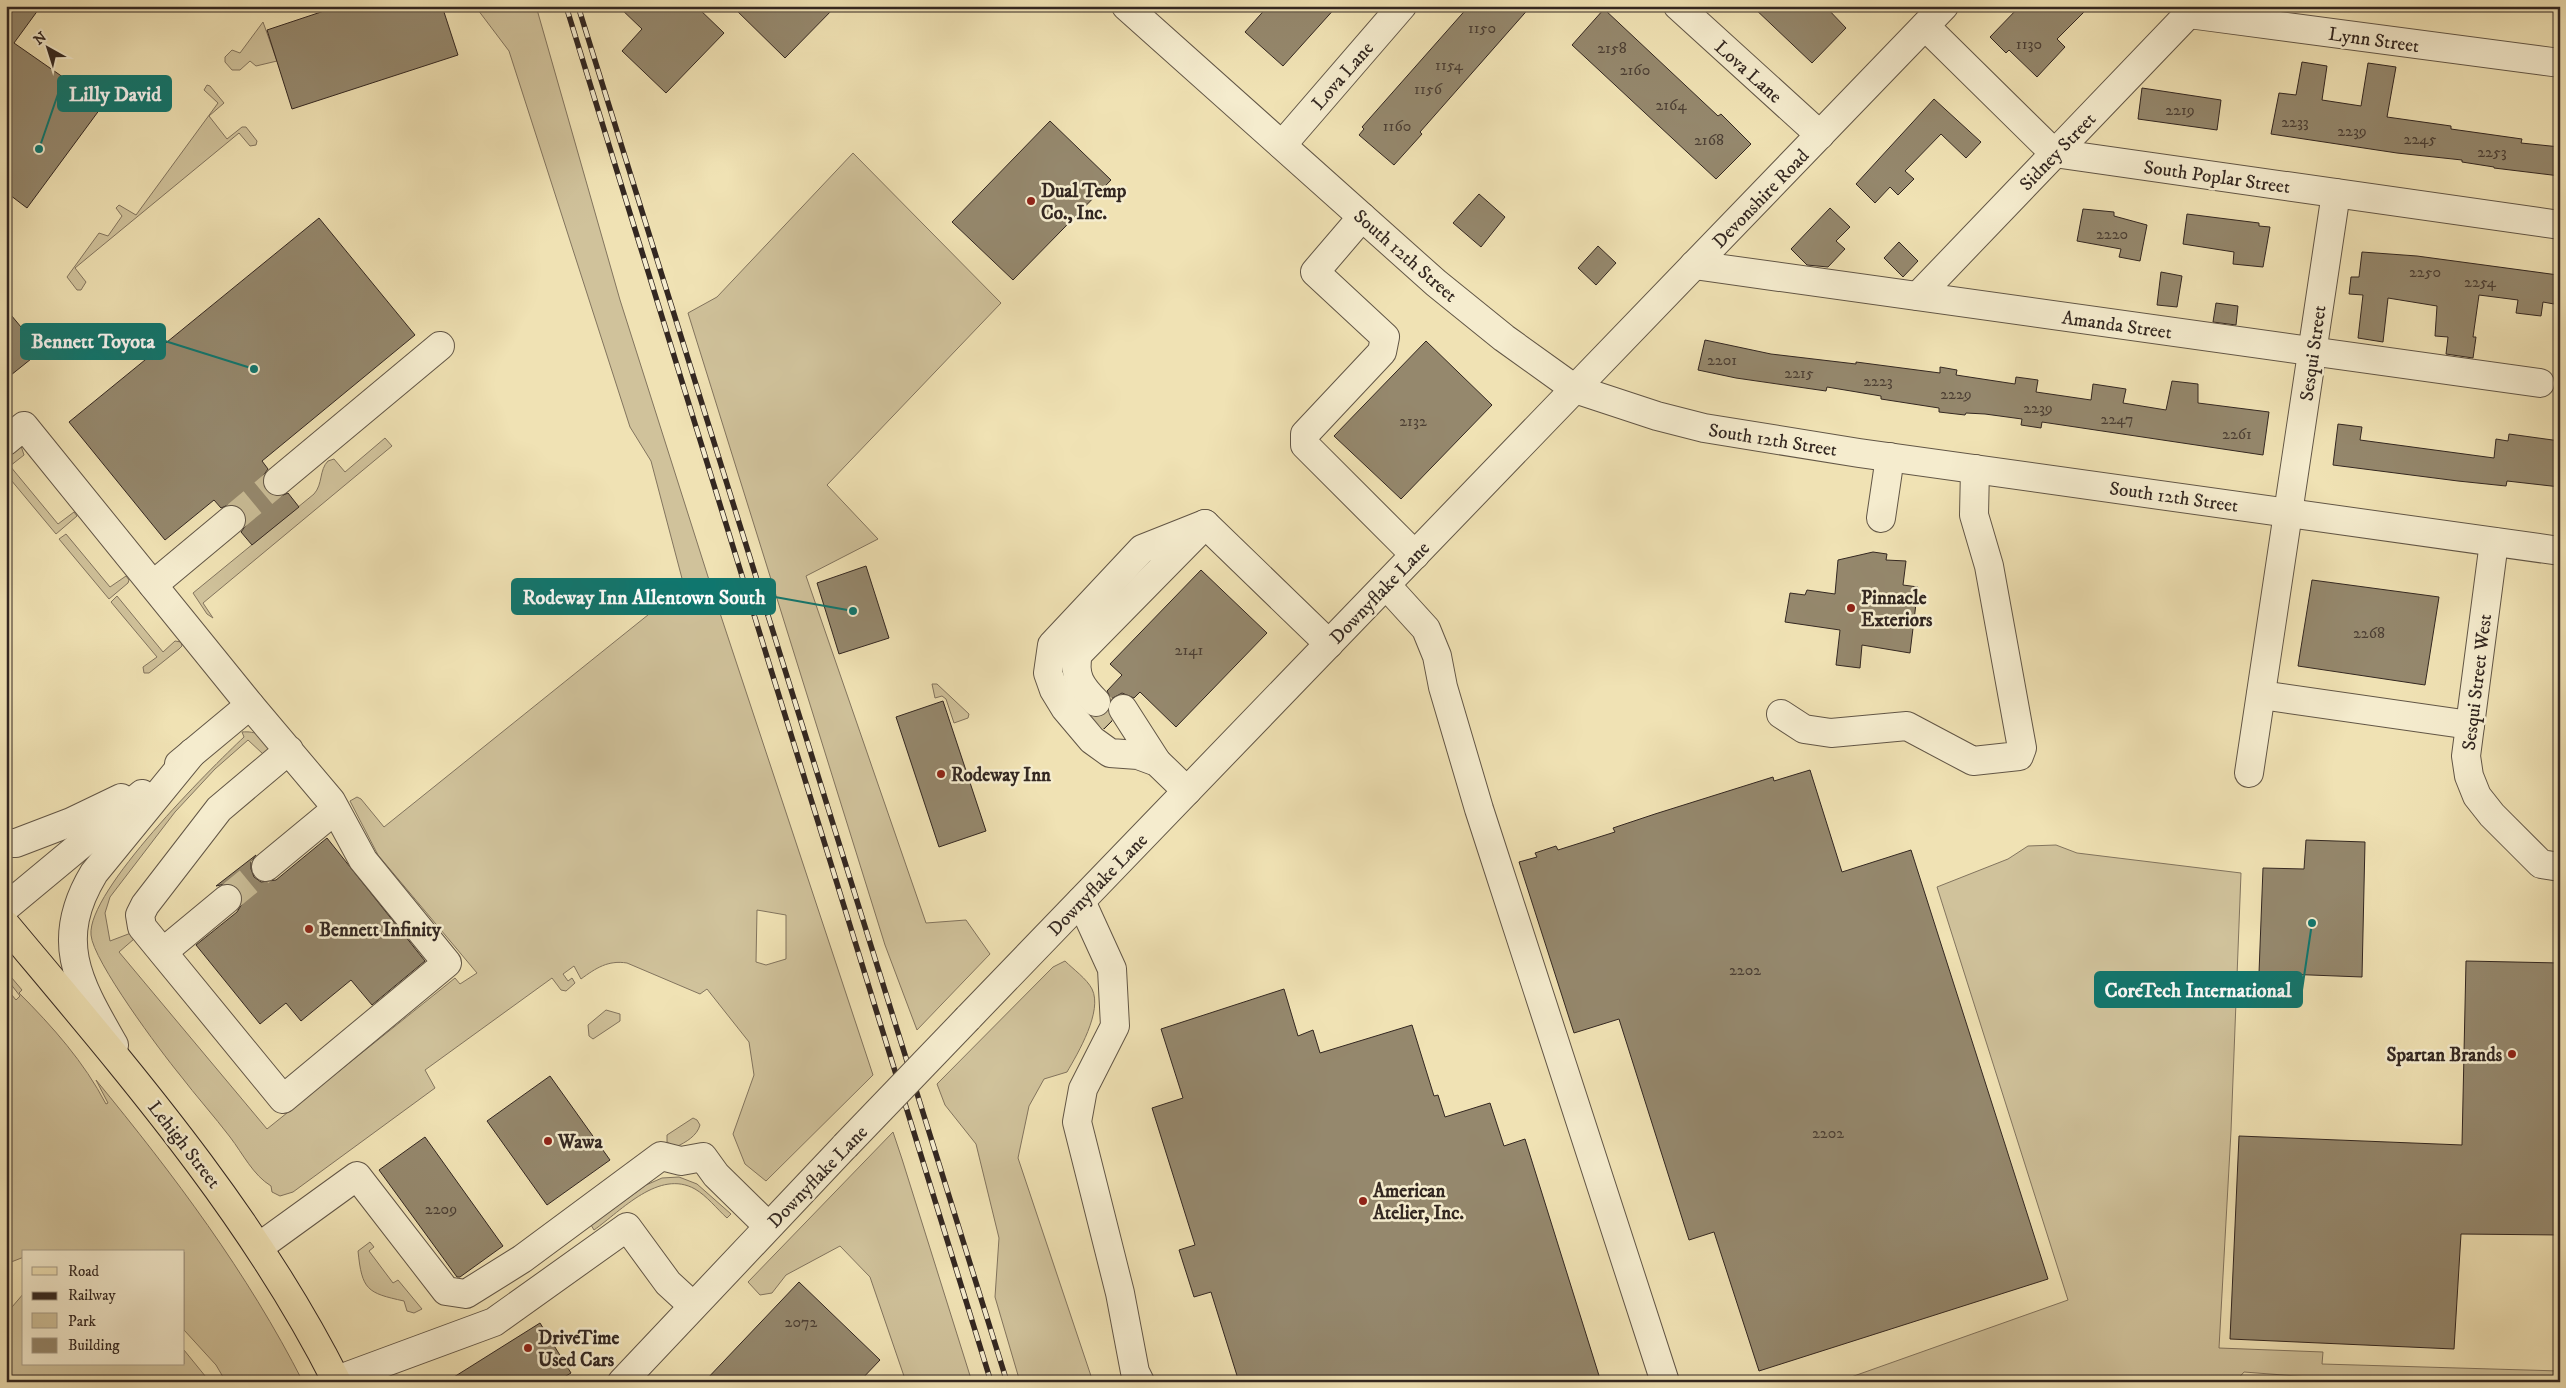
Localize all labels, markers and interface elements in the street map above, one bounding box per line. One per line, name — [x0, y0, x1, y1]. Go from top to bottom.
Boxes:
house number: 1150 — [1468, 18, 1496, 38]
north arrow — [22, 22, 72, 72]
street label: Lynn Street — [2327, 23, 2421, 58]
text: N — [30, 28, 51, 49]
house number: 1130 — [2016, 34, 2042, 54]
street label: Lova Lane — [1709, 36, 1787, 108]
street label: Lova Lane — [1307, 37, 1379, 115]
house number: 2158 — [1597, 38, 1627, 58]
house number: 1154 — [1435, 55, 1464, 75]
house number: 2160 — [1620, 60, 1650, 80]
callout: Lilly David — [58, 76, 171, 111]
house number: 1156 — [1414, 79, 1443, 99]
text: Lilly David — [69, 83, 162, 108]
house number: 2164 — [1655, 95, 1687, 115]
house number: 2219 — [2165, 100, 2195, 120]
street label: Sidney Street — [2015, 108, 2101, 196]
house number: 2233 — [2281, 112, 2309, 132]
house number: 1160 — [1383, 116, 1411, 136]
house number: 2239 — [2337, 121, 2367, 141]
house number: 2245 — [2404, 129, 2436, 149]
house number: 2168 — [1694, 130, 1724, 150]
house number: 2253 — [2477, 142, 2507, 162]
street label: Devonshire Road — [1708, 144, 1815, 253]
street label: South Poplar Street — [2142, 156, 2292, 199]
place label: Dual Temp Co., Inc. — [1041, 180, 1127, 225]
marker: Dual Temp Co., Inc. — [1025, 195, 1037, 207]
street label: South 12th Street — [1348, 205, 1462, 307]
house number: 2220 — [2096, 224, 2128, 244]
house number: 2250 — [2409, 262, 2441, 282]
house number: 2254 — [2464, 272, 2497, 292]
street label: Sesqui Street — [2295, 304, 2333, 403]
street label: Amanda Street — [2060, 306, 2173, 345]
callout: Bennett Toyota — [21, 324, 165, 359]
text: Bennett Toyota — [31, 330, 155, 355]
house number: 2201 — [1707, 350, 1737, 370]
house number: 2215 — [1784, 363, 1814, 383]
house number: 2223 — [1863, 371, 1893, 391]
house number: 2229 — [1940, 384, 1972, 404]
house number: 2239 — [2023, 398, 2053, 418]
house number: 2247 — [2101, 409, 2133, 429]
house number: 2132 — [1399, 411, 1427, 431]
street label: South 12th Street — [1707, 419, 1839, 462]
house number: 2261 — [2222, 424, 2252, 444]
street label: South 12th Street — [2108, 477, 2240, 518]
street label: Downyflake Lane — [1325, 537, 1435, 649]
callout: Rodeway Inn Allentown South — [512, 579, 775, 614]
text: Rodeway Inn Allentown South — [522, 586, 766, 611]
place label: Pinnacle Exteriors — [1861, 587, 1933, 632]
marker: Pinnacle Exteriors — [1845, 602, 1857, 614]
street label: Sesqui Street West — [2458, 613, 2498, 752]
house number: 2268 — [2353, 623, 2385, 643]
house number: 2141 — [1175, 640, 1204, 660]
place label: Rodeway Inn — [951, 764, 1052, 787]
marker: Rodeway Inn — [935, 768, 947, 780]
street label: Downyflake Lane — [1043, 829, 1153, 941]
place label: Bennett Infinity — [319, 919, 442, 942]
marker: Bennett Infinity — [303, 923, 315, 935]
house number: 2202 — [1729, 960, 1761, 980]
callout: CoreTech International — [2095, 972, 2302, 1007]
text: CoreTech International — [2104, 979, 2293, 1004]
place label: Spartan Brands — [2386, 1044, 2503, 1067]
marker: Spartan Brands — [2506, 1048, 2518, 1060]
street label: Lehigh Street — [143, 1097, 225, 1193]
street label: Downyflake Lane — [763, 1121, 873, 1233]
house number: 2202 — [1812, 1123, 1844, 1143]
place label: Wawa — [557, 1131, 603, 1154]
marker: Wawa — [542, 1135, 554, 1147]
place label: American Atelier, Inc. — [1372, 1180, 1464, 1225]
marker: American Atelier, Inc. — [1357, 1195, 1369, 1207]
house number: 2209 — [425, 1199, 457, 1219]
legend — [22, 1250, 185, 1366]
text: Road — [68, 1262, 100, 1281]
text: Railway — [68, 1286, 116, 1305]
text: Park — [68, 1312, 97, 1331]
house number: 2072 — [785, 1312, 818, 1332]
place label: DriveTime Used Cars — [538, 1327, 619, 1372]
text: Building — [68, 1336, 120, 1355]
marker: DriveTime Used Cars — [522, 1342, 534, 1354]

